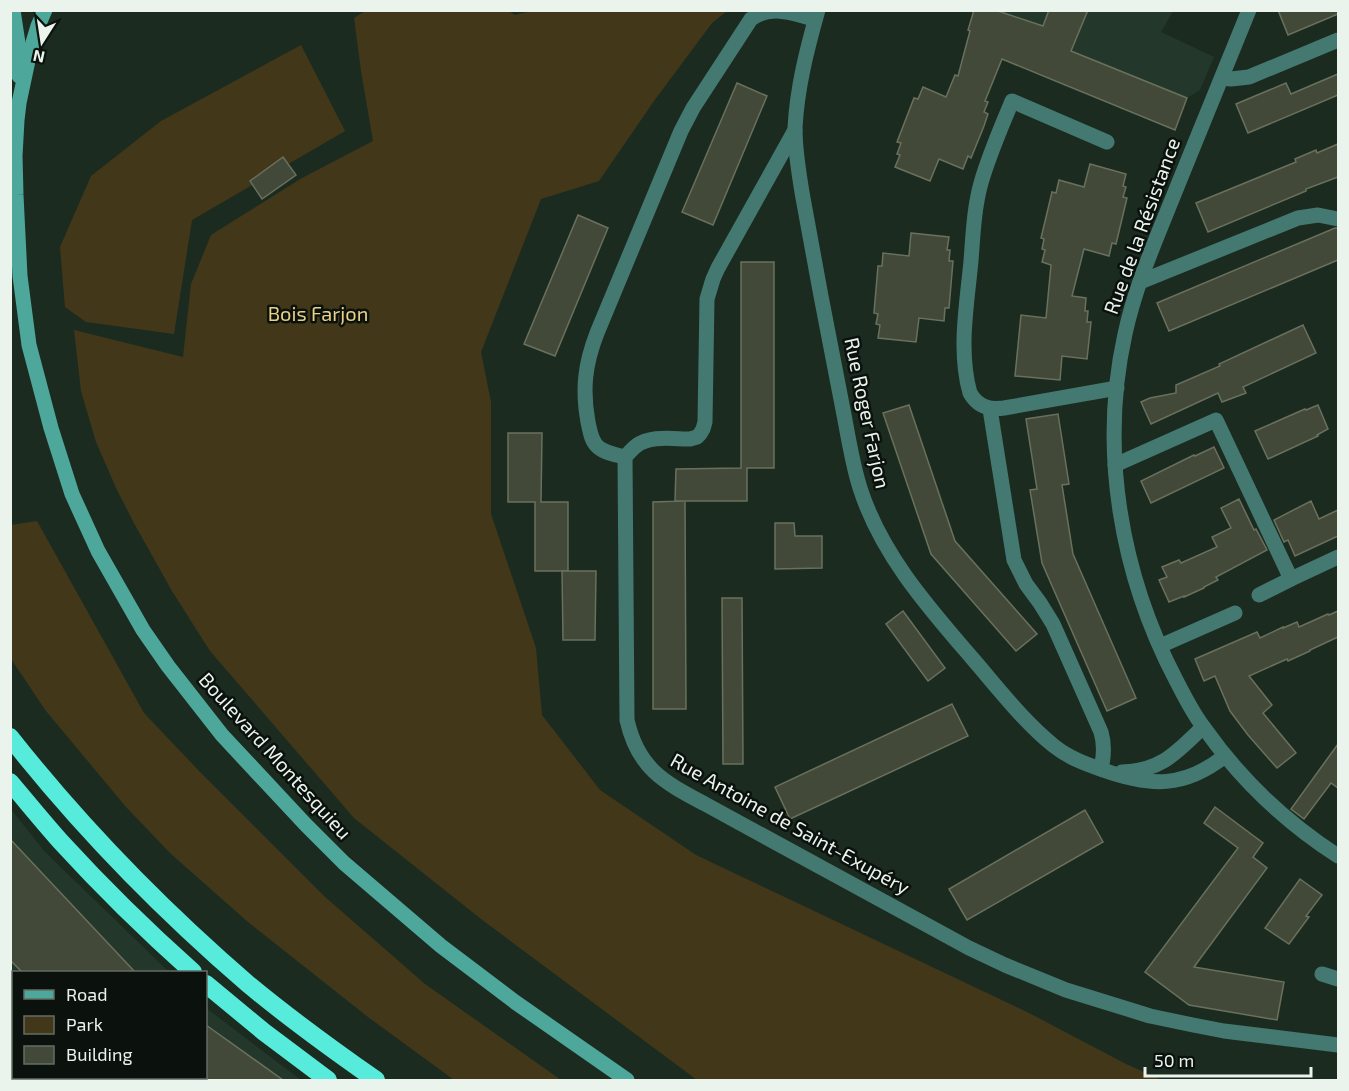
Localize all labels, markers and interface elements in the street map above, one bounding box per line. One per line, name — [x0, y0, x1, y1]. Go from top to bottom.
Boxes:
north arrow — [12, 12, 72, 72]
text: N — [31, 47, 46, 68]
street label: Rue de la Résistance — [1098, 134, 1184, 317]
park label: Bois Farjon — [268, 301, 368, 325]
street label: Rue Roger Farjon — [840, 335, 896, 490]
street label: Boulevard Montesquieu — [195, 667, 357, 844]
street label: Rue Antoine de Saint-Exupéry — [667, 747, 914, 899]
legend — [12, 971, 207, 1079]
text: Road — [66, 983, 107, 1005]
text: Park — [66, 1013, 103, 1035]
scale bar — [1145, 1040, 1312, 1078]
text: Building — [66, 1043, 133, 1065]
text: 50 m — [1154, 1049, 1194, 1071]

